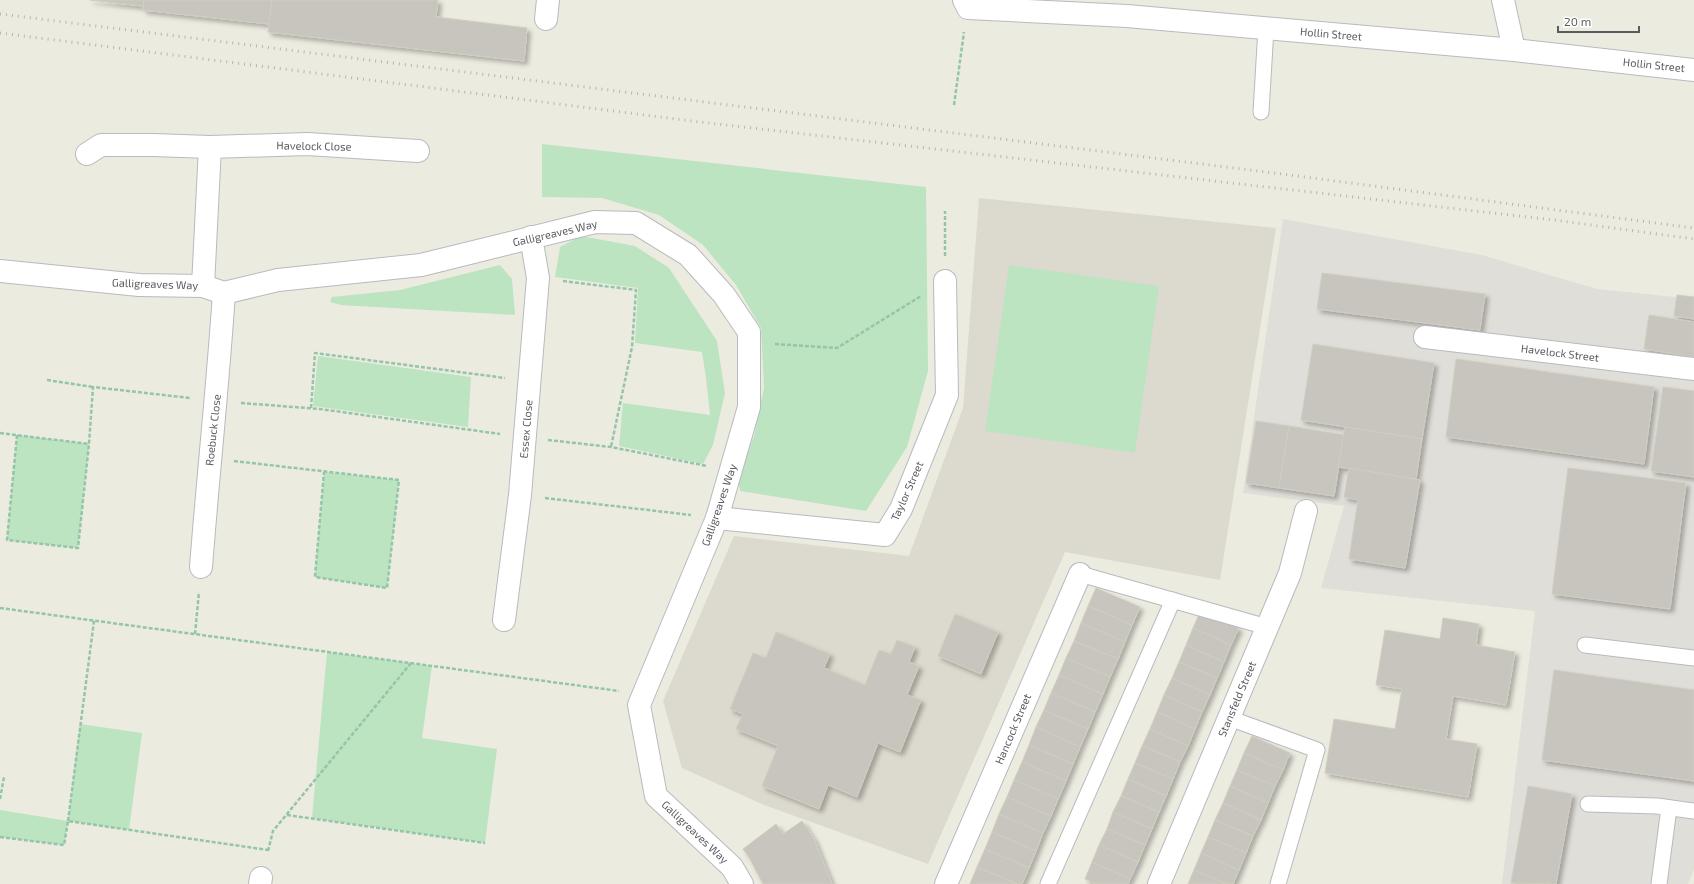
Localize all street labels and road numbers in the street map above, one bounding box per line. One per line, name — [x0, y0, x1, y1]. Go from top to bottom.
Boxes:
street label: Hollin Street — [1299, 24, 1363, 43]
street label: Hollin Street — [1622, 55, 1686, 74]
street label: Havelock Close — [276, 138, 352, 153]
street label: Galligreaves Way — [511, 216, 599, 249]
street label: Galligreaves Way — [112, 275, 199, 292]
street label: Havelock Street — [1520, 341, 1600, 364]
street label: Roebuck Close — [202, 393, 223, 466]
street label: Essex Close — [516, 399, 535, 459]
street label: Taylor Street — [888, 459, 925, 523]
street label: Galligreaves Way — [698, 462, 739, 548]
street label: Stansfeld Street — [1215, 659, 1258, 739]
street label: Hancock Street — [992, 692, 1033, 766]
street label: Galligreaves Way — [659, 797, 731, 866]

